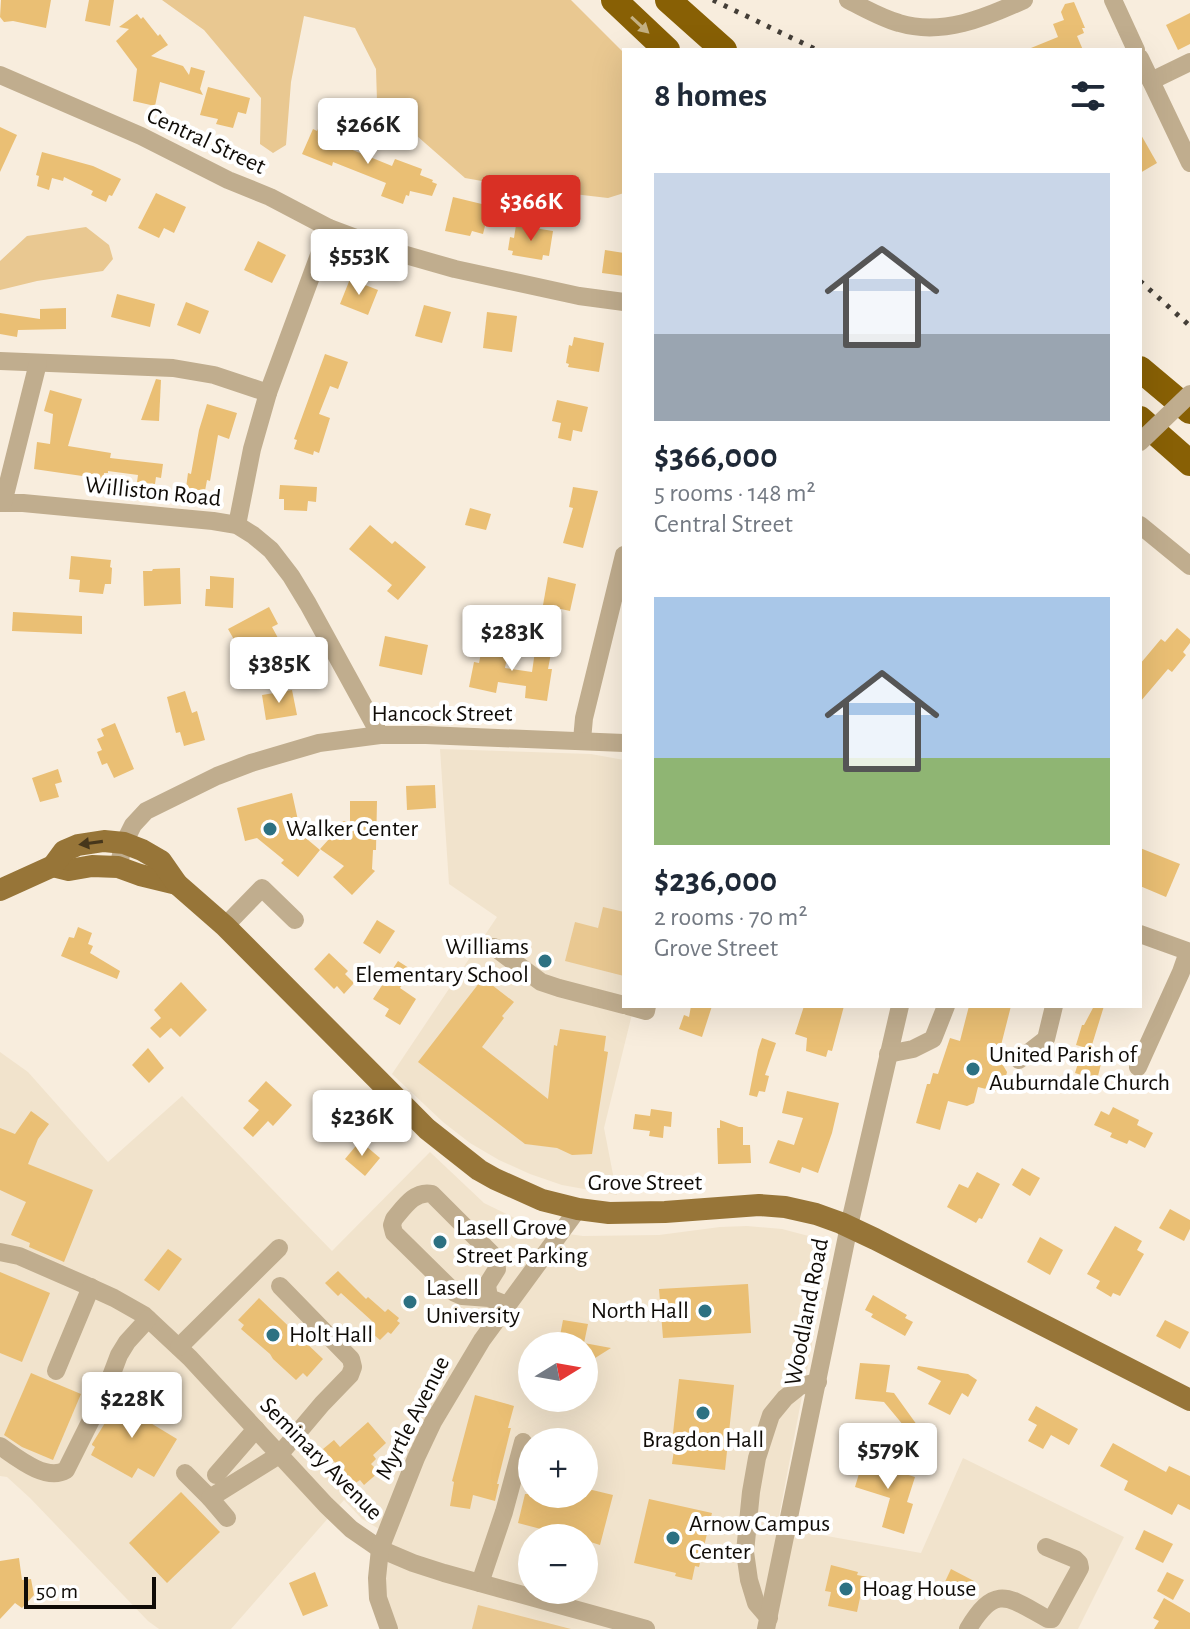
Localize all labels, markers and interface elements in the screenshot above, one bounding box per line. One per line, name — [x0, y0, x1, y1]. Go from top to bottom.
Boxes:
one-way arrow — [630, 16, 649, 34]
icon: filters — [1066, 74, 1110, 118]
text: 8 homes — [654, 79, 767, 113]
pin: $266K — [312, 98, 424, 166]
street label: Central Street — [143, 103, 269, 179]
text: $266K — [336, 111, 400, 137]
pin: $366K — [475, 175, 587, 243]
text: $366K — [499, 188, 563, 214]
icon: home — [810, 225, 954, 369]
pin: $553K — [303, 229, 415, 297]
text: $553K — [329, 242, 389, 268]
text: $366,000 — [654, 440, 778, 474]
street label: Williston Road — [84, 473, 222, 511]
text: 5 rooms · 148 m² — [654, 480, 816, 506]
text: Central Street — [654, 511, 793, 537]
pin: $283K — [456, 605, 568, 673]
text: $283K — [480, 618, 544, 644]
pin: $385K — [223, 637, 335, 705]
icon: home — [810, 649, 954, 793]
text: $385K — [248, 650, 310, 676]
street label: Hancock Street — [372, 702, 513, 726]
place label: Walker Center — [286, 817, 418, 841]
marker: Walker Center — [261, 820, 279, 838]
one-way arrow — [78, 837, 103, 850]
text: $236,000 — [654, 864, 777, 898]
text: 2 rooms · 70 m² — [654, 904, 807, 930]
place label: Williams Elementary School — [355, 935, 529, 987]
text: Grove Street — [654, 935, 778, 961]
marker: Williams Elementary School — [536, 952, 554, 970]
place label: United Parish of Auburndale Church — [989, 1043, 1170, 1095]
marker: United Parish of Auburndale Church — [964, 1060, 982, 1078]
pin: $236K — [306, 1090, 418, 1158]
text: $236K — [331, 1103, 393, 1129]
street label: Grove Street — [588, 1171, 703, 1195]
place label: Lasell Grove Street Parking — [456, 1216, 588, 1268]
marker: Lasell Grove Street Parking — [431, 1233, 449, 1251]
street label: Woodland Road — [781, 1236, 833, 1388]
place label: Lasell University — [426, 1276, 520, 1328]
marker: Lasell University — [401, 1293, 419, 1311]
place label: North Hall — [591, 1299, 689, 1323]
marker: North Hall — [696, 1302, 714, 1320]
place label: Holt Hall — [289, 1323, 373, 1347]
marker: Holt Hall — [264, 1326, 282, 1344]
north arrow — [518, 1332, 598, 1412]
map controls — [518, 1332, 598, 1604]
street label: Myrtle Avenue — [372, 1352, 454, 1484]
pin: $228K — [76, 1372, 188, 1440]
text: $228K — [100, 1385, 164, 1411]
street label: Seminary Avenue — [255, 1393, 387, 1525]
marker: Bragdon Hall — [694, 1404, 712, 1422]
pin: $579K — [832, 1423, 944, 1491]
button: + — [518, 1428, 598, 1508]
place label: Bragdon Hall — [642, 1428, 764, 1452]
text: $579K — [857, 1436, 919, 1462]
place label: Arnow Campus Center — [689, 1512, 830, 1564]
button: − — [518, 1524, 598, 1604]
marker: Arnow Campus Center — [664, 1529, 682, 1547]
scale bar — [24, 1573, 156, 1609]
place label: Hoag House — [862, 1577, 976, 1601]
text: 50 m — [36, 1580, 78, 1602]
marker: Hoag House — [837, 1580, 855, 1598]

